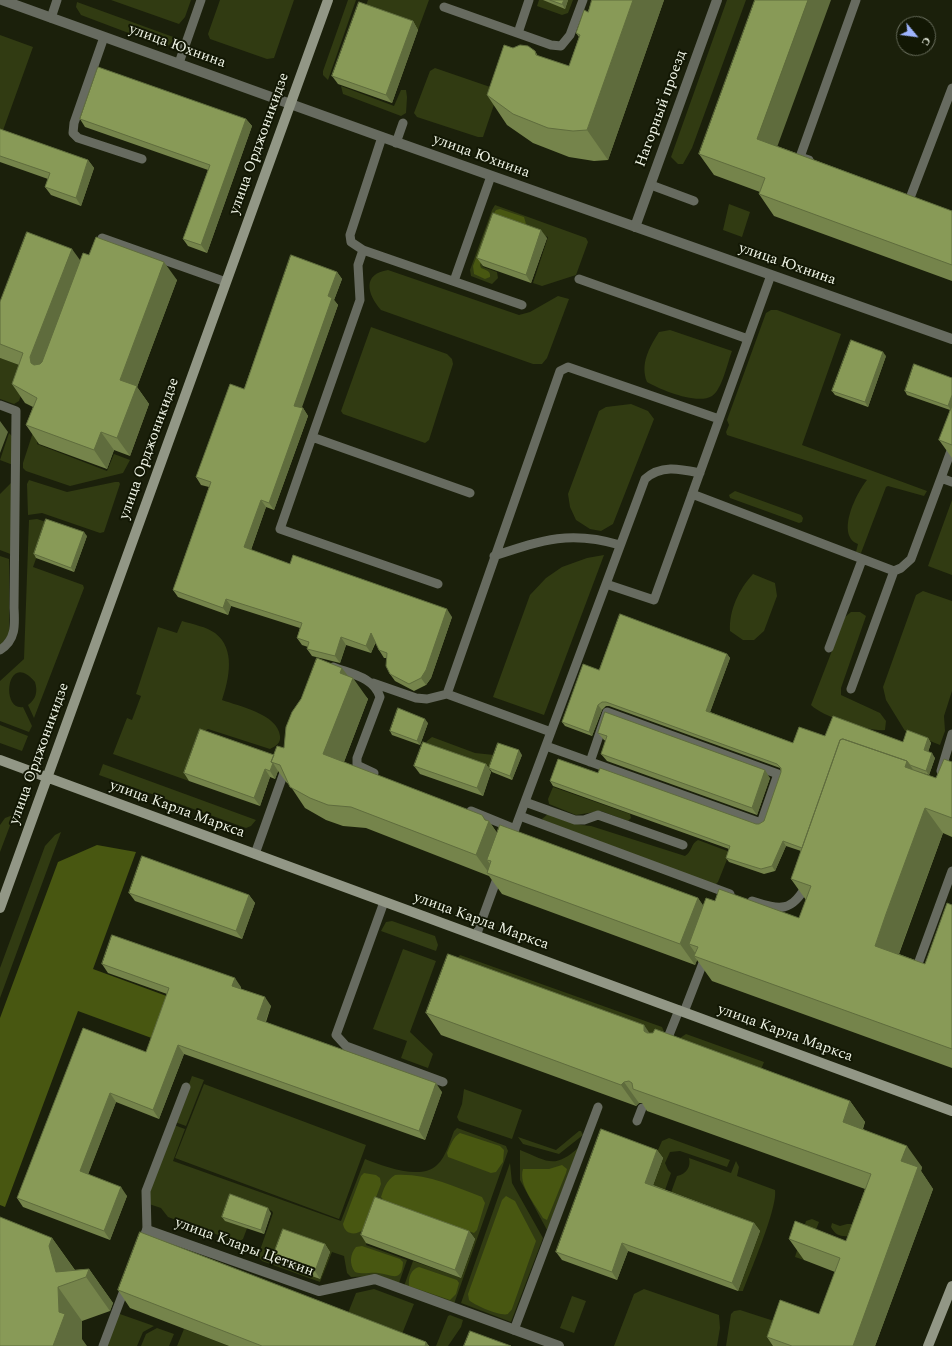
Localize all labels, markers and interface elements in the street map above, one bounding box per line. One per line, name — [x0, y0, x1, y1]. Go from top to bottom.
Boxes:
north arrow — [896, 16, 936, 56]
street label: улица Юхнина — [126, 21, 228, 73]
text: С — [917, 34, 935, 49]
street label: Нагорный проезд — [632, 48, 692, 170]
street label: улица Орджоникидзе — [226, 71, 294, 217]
street label: улица Юхнина — [430, 131, 532, 183]
street label: улица Юхнина — [736, 240, 838, 290]
street label: улица Орджоникидзе — [116, 376, 184, 522]
street label: улица Орджоникидзе — [6, 681, 74, 827]
street label: улица Карла Маркса — [107, 777, 247, 843]
street label: улица Карла Маркса — [411, 889, 551, 955]
street label: улица Карла Маркса — [715, 1001, 855, 1067]
street label: улица Клары Цеткин — [172, 1215, 316, 1281]

